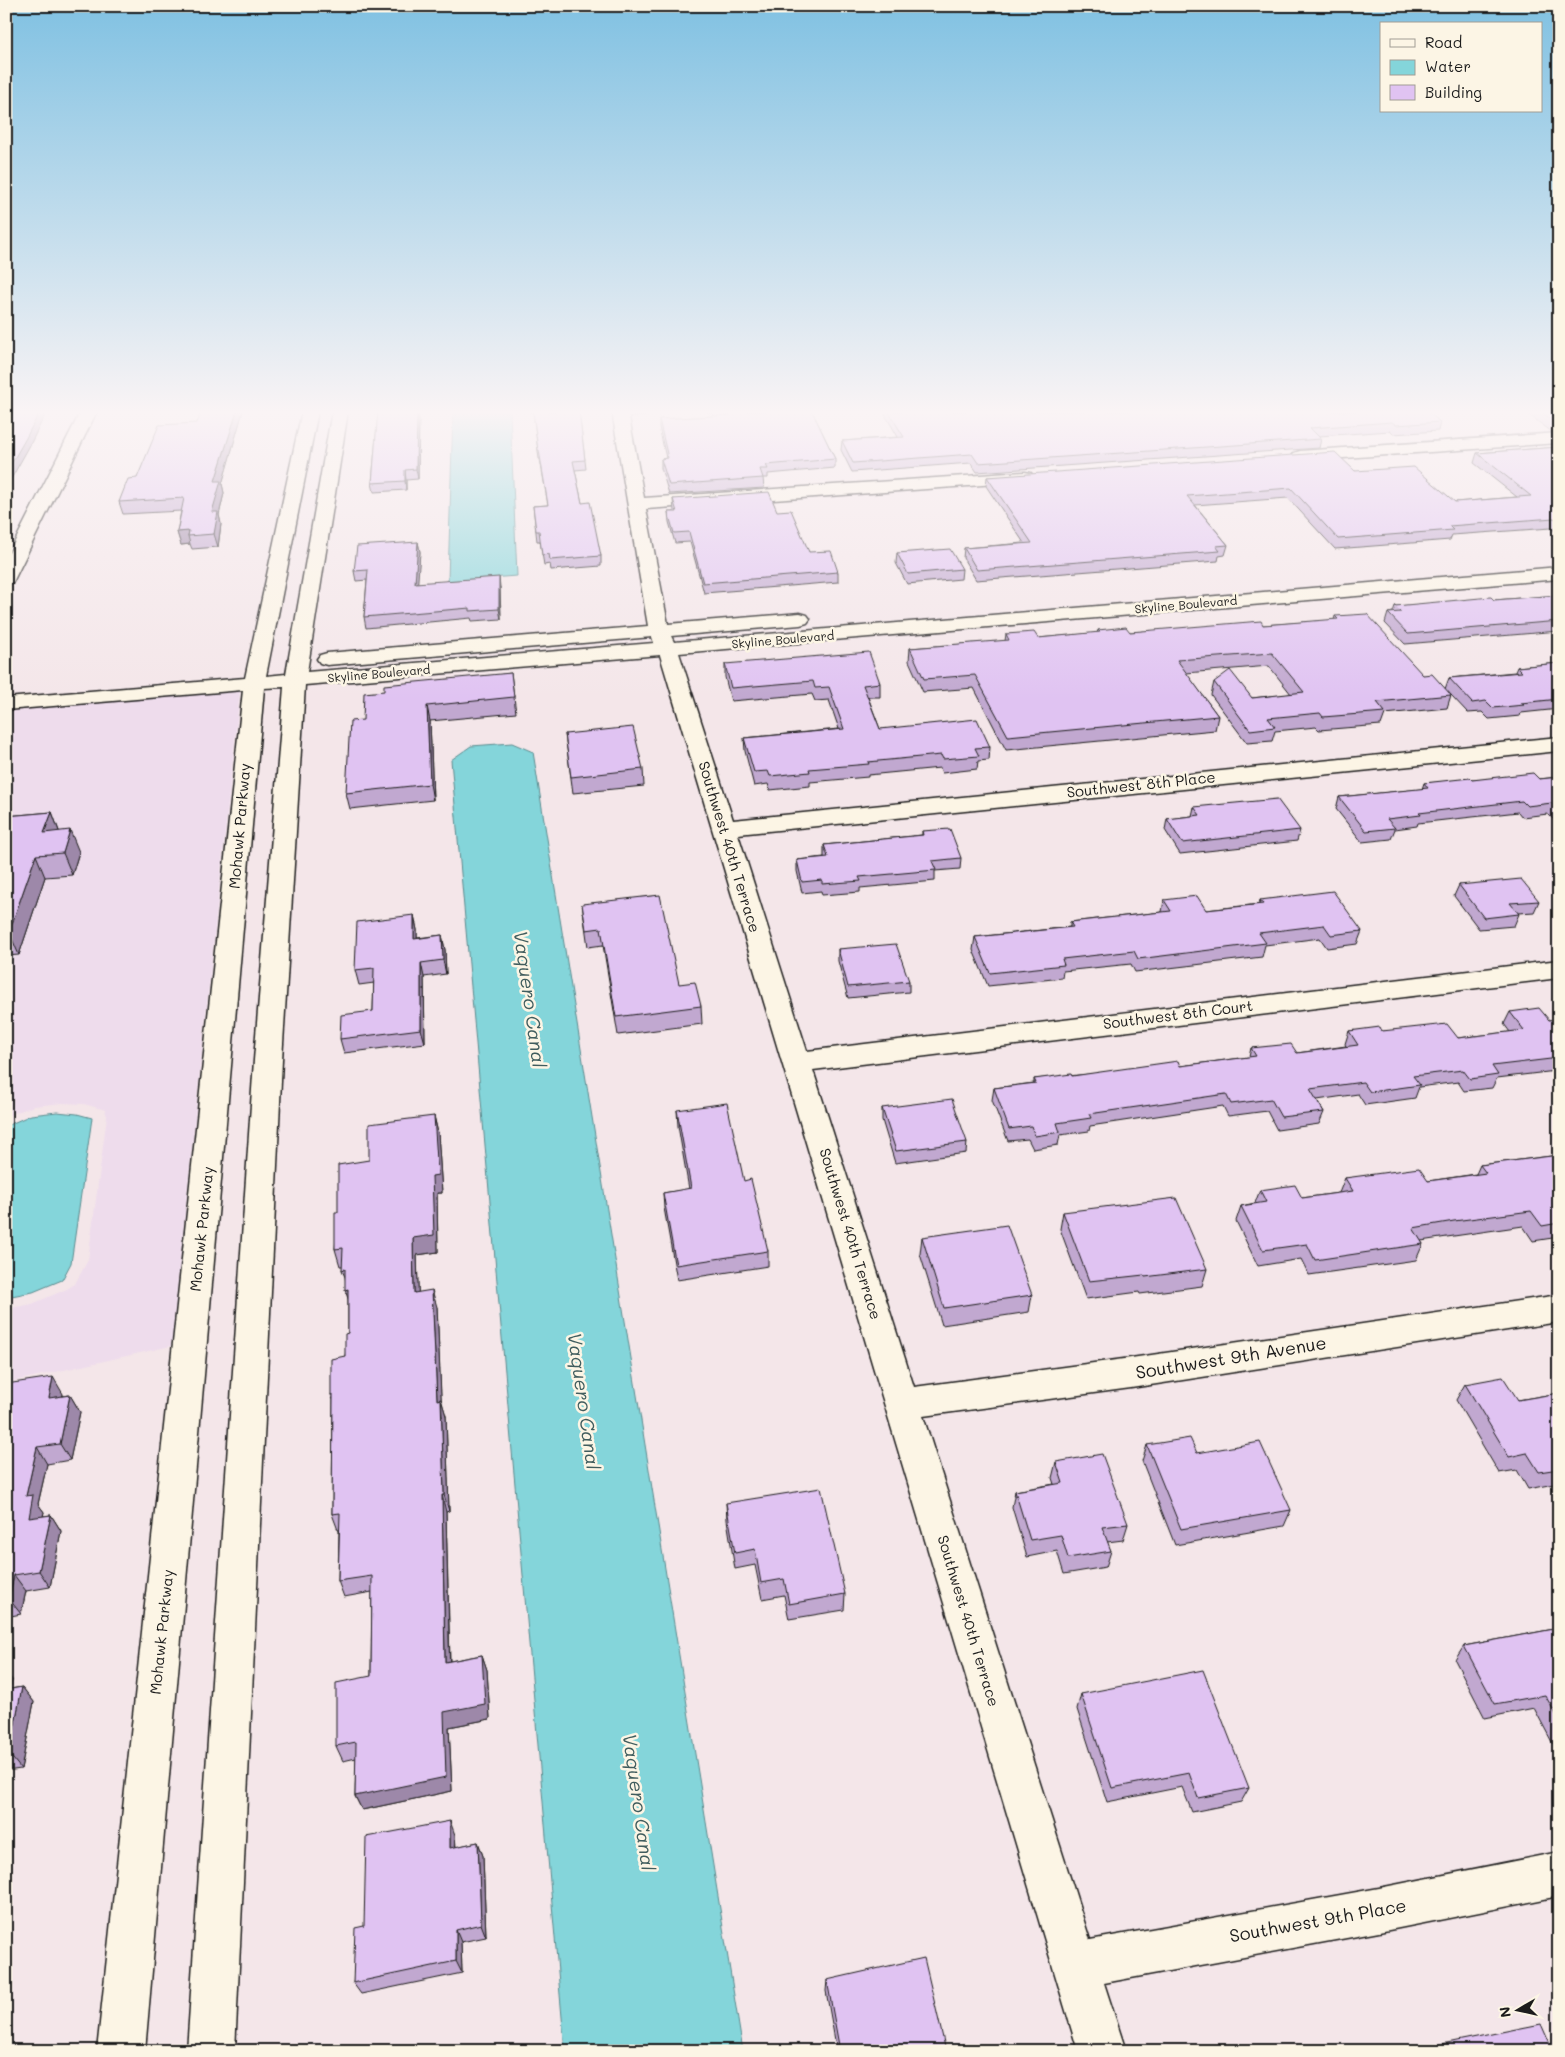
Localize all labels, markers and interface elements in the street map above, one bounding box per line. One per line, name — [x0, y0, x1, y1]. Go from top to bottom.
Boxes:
legend — [1380, 22, 1542, 112]
text: Road — [1425, 32, 1462, 52]
text: Water — [1425, 56, 1471, 76]
text: Building — [1425, 82, 1482, 102]
street label: Skyline Boulevard — [1134, 592, 1238, 616]
street label: Skyline Boulevard — [731, 627, 835, 651]
street label: Skyline Boulevard — [327, 661, 431, 685]
street label: Southwest 40th Terrace — [694, 759, 766, 935]
street label: Mohawk Parkway — [224, 762, 254, 889]
street label: Southwest 8th Place — [1065, 766, 1216, 802]
water label: Vaquero Canal — [508, 929, 553, 1069]
street label: Southwest 8th Court — [1102, 995, 1254, 1033]
street label: Southwest 40th Terrace — [815, 1146, 887, 1322]
street label: Mohawk Parkway — [184, 1165, 218, 1293]
street label: Southwest 9th Avenue — [1134, 1330, 1328, 1384]
water label: Vaquero Canal — [562, 1331, 607, 1471]
street label: Southwest 40th Terrace — [933, 1533, 1005, 1709]
street label: Mohawk Parkway — [144, 1568, 178, 1696]
water label: Vaquero Canal — [617, 1732, 662, 1872]
street label: Southwest 9th Place — [1228, 1893, 1408, 1947]
north arrow — [1492, 1984, 1542, 2034]
text: N — [1494, 2005, 1515, 2019]

